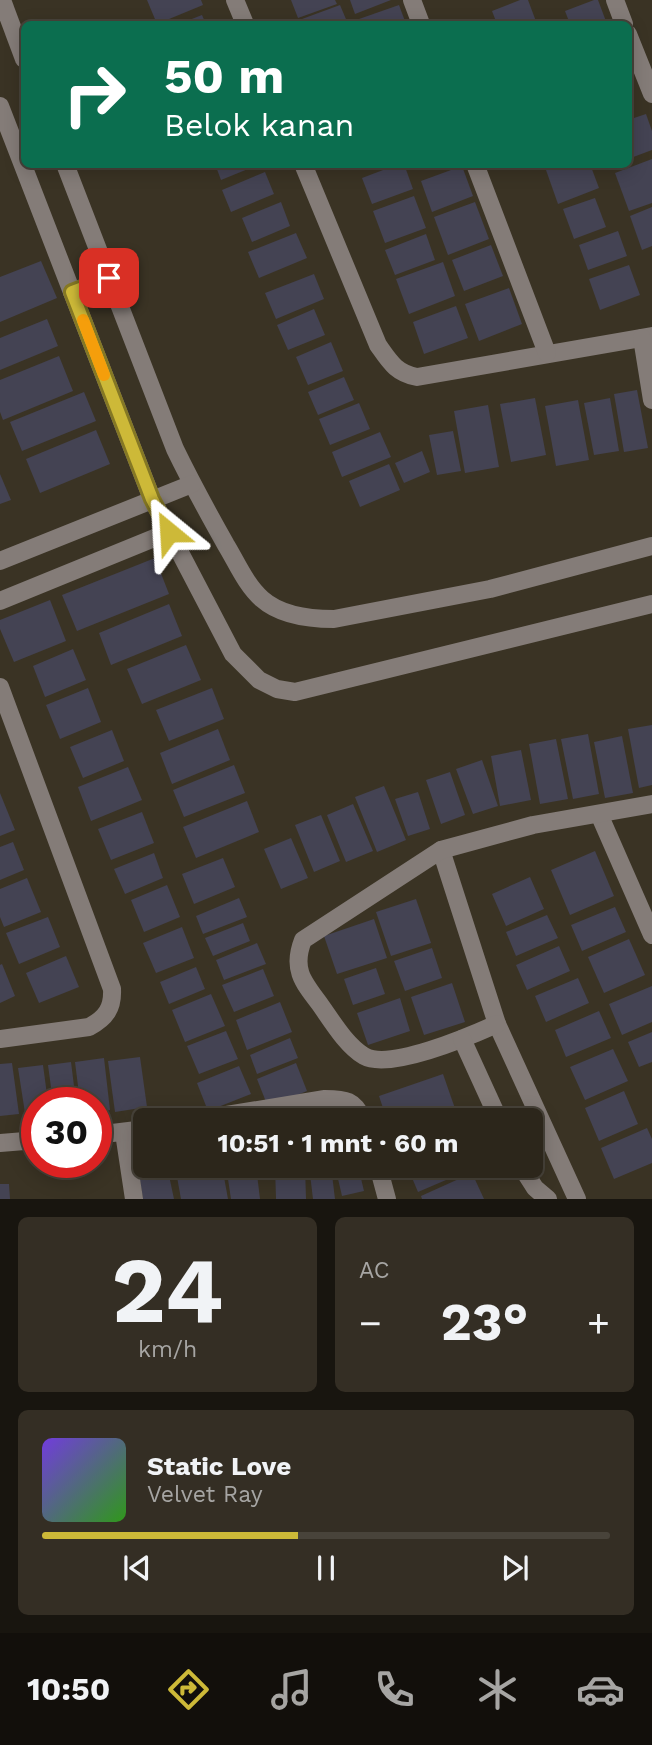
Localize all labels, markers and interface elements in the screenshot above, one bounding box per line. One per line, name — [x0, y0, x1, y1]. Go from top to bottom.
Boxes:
text: 50 m — [164, 47, 284, 105]
icon: right — [49, 49, 140, 140]
text: Belok kanan — [164, 106, 354, 144]
pin — [79, 248, 139, 308]
icon: arrive — [90, 259, 128, 297]
position arrow — [132, 495, 206, 569]
speed limit sign: 30 — [21, 1087, 112, 1178]
text: 10:51 · 1 mnt · 60 m — [217, 1128, 459, 1158]
text: 24 — [112, 1237, 223, 1344]
text: AC — [359, 1257, 389, 1284]
text: 23° — [441, 1292, 528, 1353]
text: − — [359, 1301, 382, 1345]
text: + — [587, 1301, 610, 1345]
text: km/h — [138, 1336, 197, 1363]
text: Static Love — [147, 1451, 291, 1481]
text: Velvet Ray — [147, 1481, 263, 1508]
icon: previous — [118, 1549, 156, 1587]
icon: pause — [307, 1549, 345, 1587]
icon: next — [496, 1549, 534, 1587]
icon: directions — [164, 1665, 213, 1714]
icon: music — [267, 1665, 316, 1714]
icon: phone — [370, 1665, 419, 1714]
icon: climate — [473, 1665, 522, 1714]
icon: car — [576, 1665, 625, 1714]
text: 10:50 — [27, 1670, 110, 1708]

